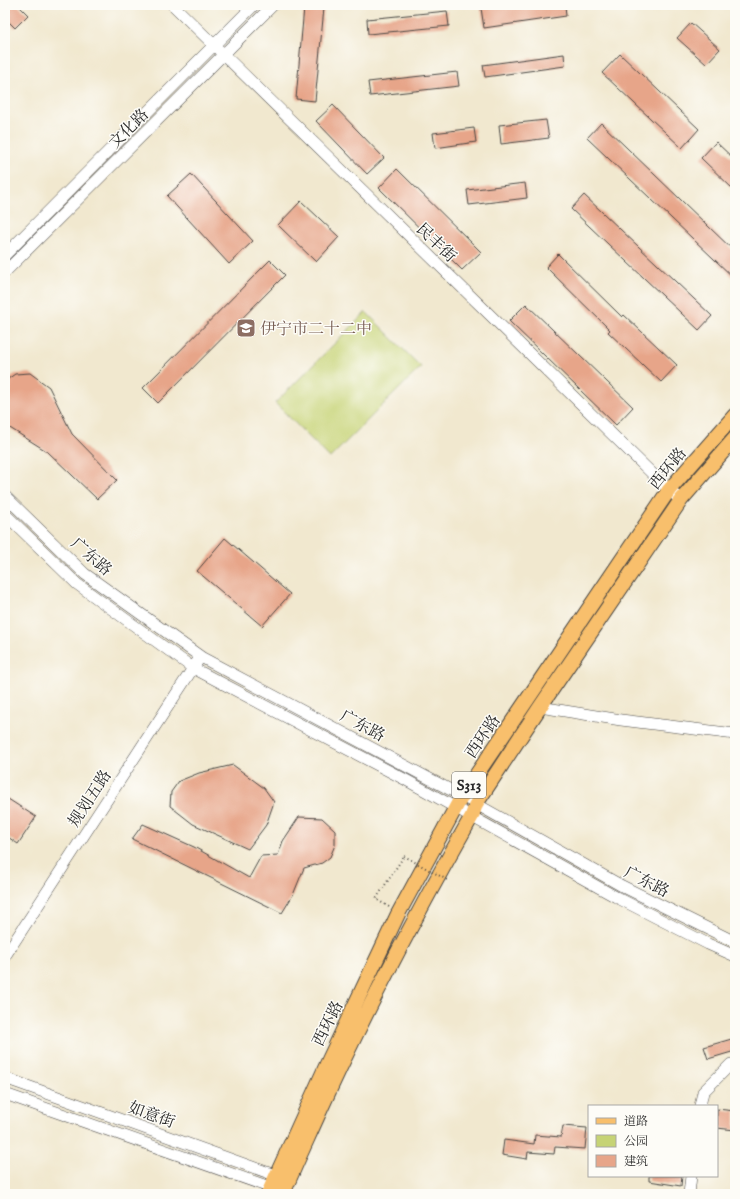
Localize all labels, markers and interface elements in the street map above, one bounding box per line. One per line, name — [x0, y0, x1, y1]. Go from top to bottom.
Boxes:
street label: 文化路 — [105, 105, 153, 153]
street label: 民丰街 — [411, 220, 460, 267]
school or university icon: 伊宁市二十二中 — [235, 317, 257, 339]
place label: 伊宁市二十二中 — [260, 320, 372, 340]
street label: 西环路 — [646, 444, 691, 494]
street label: 广东路 — [66, 534, 115, 581]
street label: 广东路 — [336, 707, 388, 747]
street label: 西环路 — [462, 712, 505, 763]
street label: 规划五路 — [65, 767, 116, 831]
road number: S313 — [452, 772, 486, 798]
street label: 广东路 — [620, 863, 672, 903]
street label: 西环路 — [309, 998, 348, 1050]
street label: 如意街 — [125, 1098, 177, 1133]
legend — [588, 1105, 718, 1177]
text: 道路 — [624, 1114, 648, 1129]
text: 公园 — [624, 1134, 648, 1149]
text: 建筑 — [624, 1154, 648, 1169]

